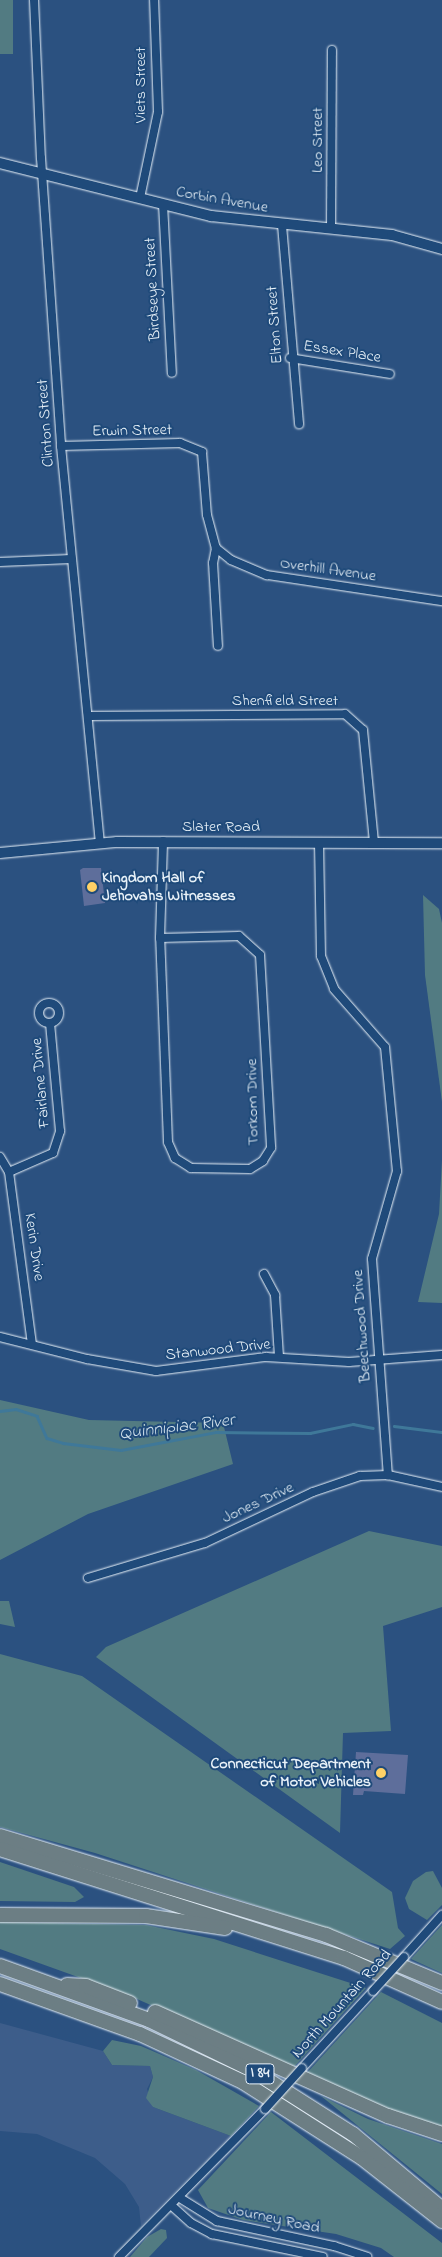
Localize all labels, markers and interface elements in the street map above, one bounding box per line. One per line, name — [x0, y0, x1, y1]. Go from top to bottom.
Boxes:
street label: Viets Street — [131, 47, 151, 123]
street label: Leo Street — [308, 107, 328, 173]
street label: Corbin Avenue — [174, 182, 270, 218]
street label: Birdseye Street — [141, 237, 165, 341]
street label: Elton Street — [263, 285, 287, 365]
street label: Essex Place — [302, 336, 382, 368]
street label: Clinton Street — [33, 378, 59, 468]
street label: Erwin Street — [92, 421, 172, 441]
street label: Overhill Avenue — [279, 554, 377, 586]
street label: Shenfield Street — [232, 691, 338, 711]
street label: Slater Road — [182, 817, 260, 837]
place label: Kingdom Hall of Jehovahs Witnesses — [102, 868, 236, 906]
marker: Kingdom Hall of Jehovahs Witnesses — [86, 881, 98, 893]
street label: Fairlane Drive — [27, 1037, 55, 1129]
street label: Torkom Drive — [243, 1058, 263, 1146]
street label: Kerin Drive — [20, 1212, 48, 1282]
street label: Beechwood Drive — [348, 1269, 376, 1383]
street label: Stanwood Drive — [165, 1335, 271, 1365]
water label: Quinnipiac River — [118, 1410, 236, 1446]
street label: Jones Drive — [219, 1478, 297, 1528]
place label: Connecticut Department of Motor Vehicles — [211, 1754, 371, 1792]
marker: Connecticut Department of Motor Vehicles — [375, 1767, 387, 1779]
street label: North Mountain Road — [288, 1946, 396, 2062]
road number: I 84 — [245, 2062, 275, 2086]
street label: Journey Road — [227, 2200, 321, 2238]

